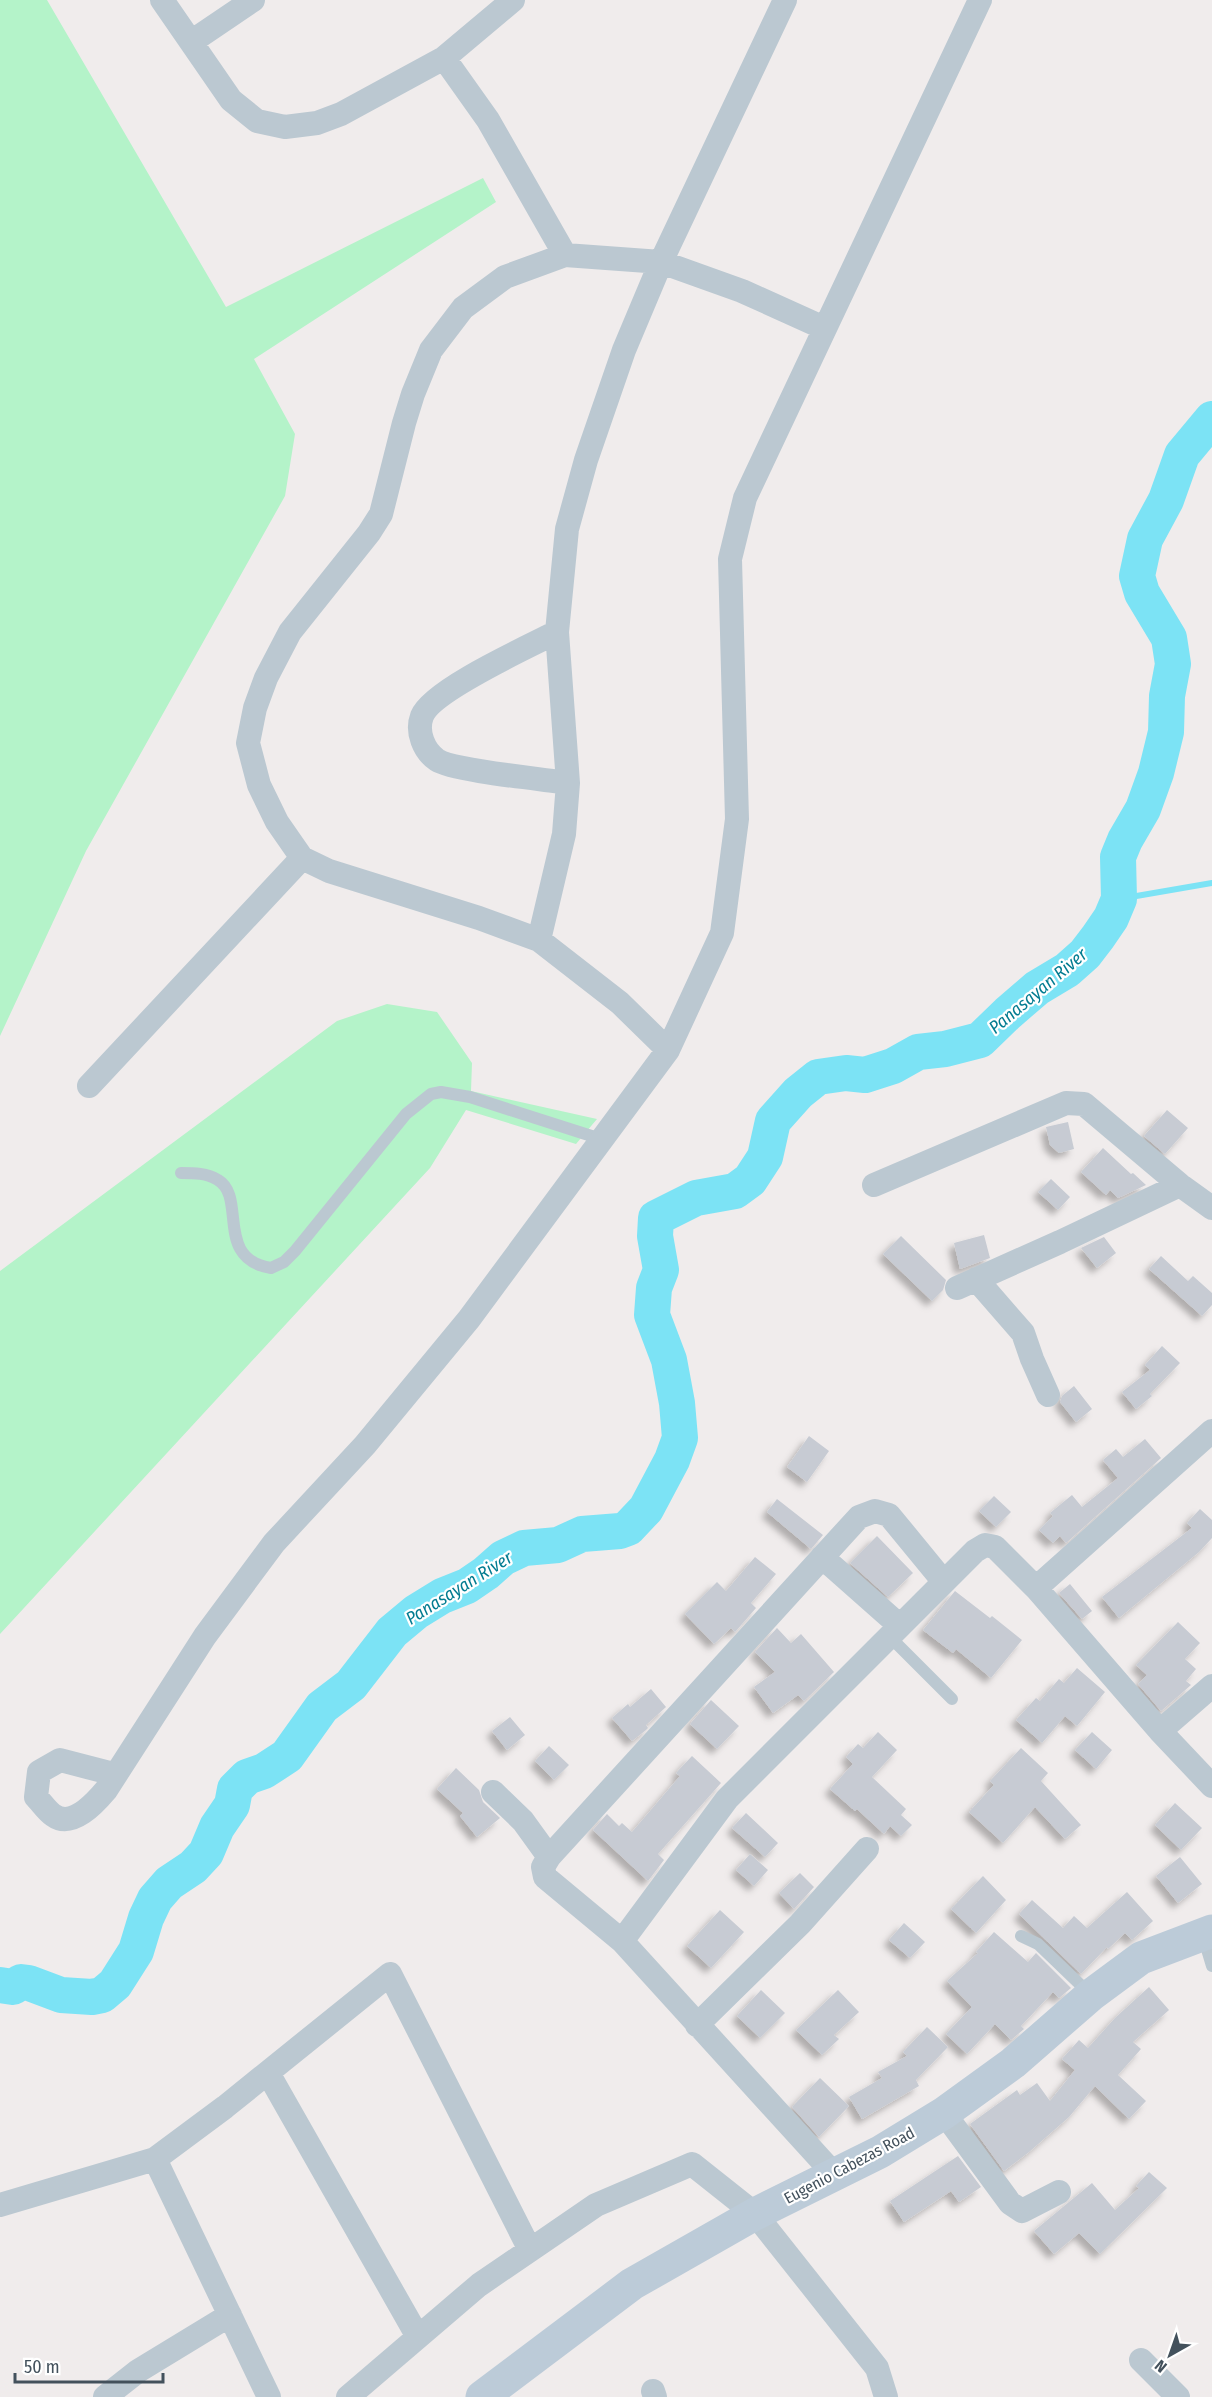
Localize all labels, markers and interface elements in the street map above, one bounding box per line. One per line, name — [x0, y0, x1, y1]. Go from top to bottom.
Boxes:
water label: Panasayan River — [984, 943, 1092, 1038]
water label: Panasayan River — [402, 1546, 517, 1630]
street label: Eugenio Cabezas Road — [781, 2123, 918, 2208]
north arrow — [1140, 2325, 1200, 2385]
scale bar — [15, 2346, 164, 2384]
text: 50 m — [24, 2356, 60, 2378]
text: N — [1151, 2356, 1170, 2376]

